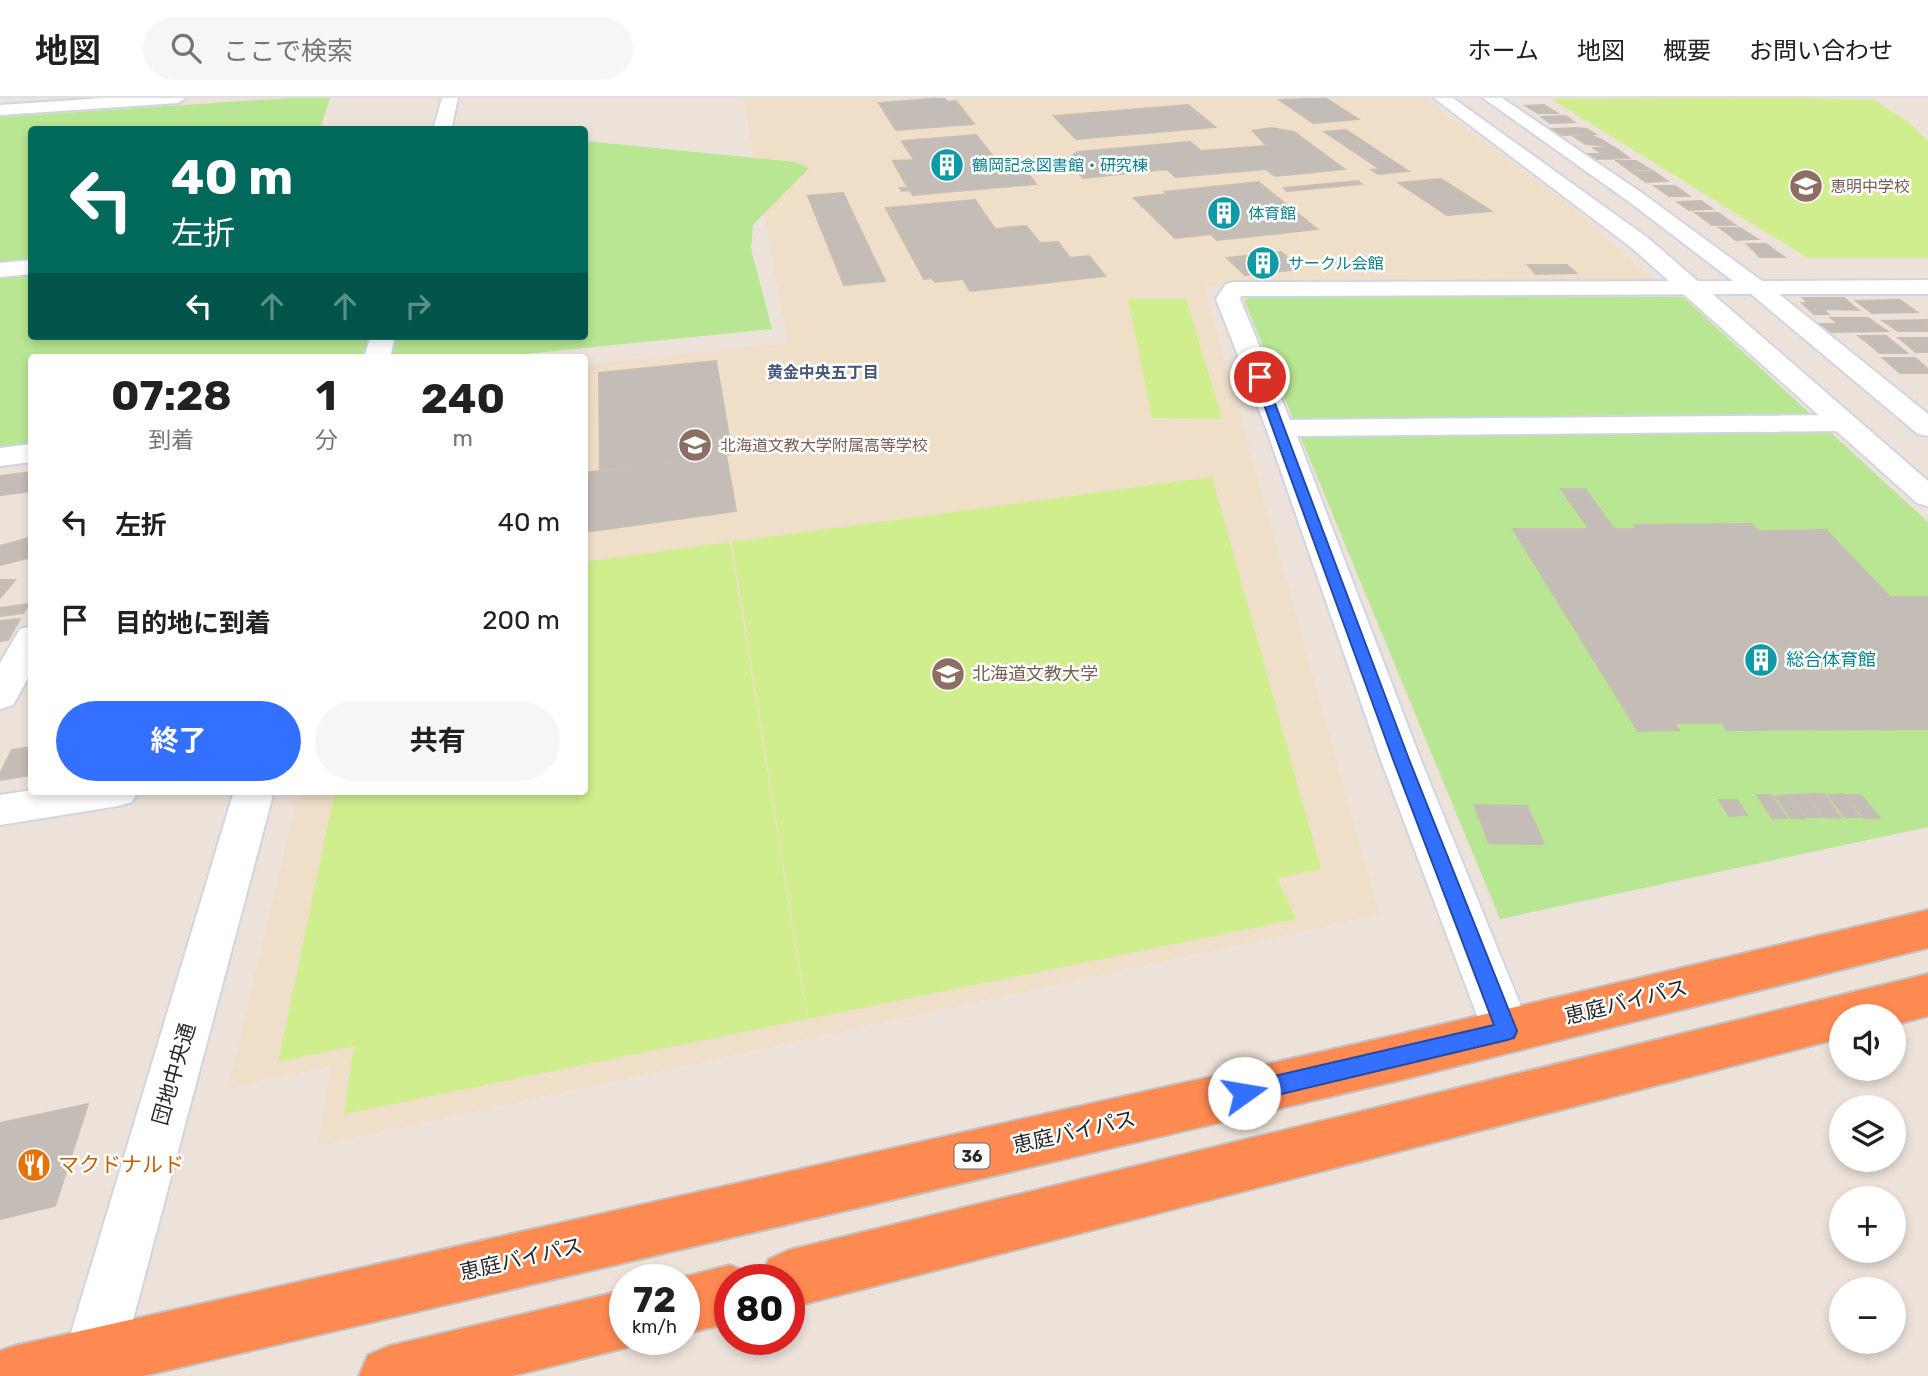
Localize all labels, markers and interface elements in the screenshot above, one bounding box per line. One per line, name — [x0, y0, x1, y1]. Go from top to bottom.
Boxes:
search box — [143, 17, 633, 80]
icon: search — [167, 29, 205, 67]
text: 地図 — [35, 31, 101, 70]
text: ここで検索 — [223, 36, 353, 67]
text: ホーム — [1468, 37, 1539, 65]
text: 地図 — [1577, 37, 1625, 65]
text: 概要 — [1663, 37, 1711, 65]
text: お問い合わせ — [1749, 37, 1893, 65]
building icon: 鶴岡記念図書館・研究棟 — [928, 146, 966, 184]
text: 40 m — [171, 148, 293, 206]
icon: left — [56, 154, 147, 245]
place label: 鶴岡記念図書館・研究棟 — [972, 156, 1148, 175]
school or university icon: 恵明中学校 — [1787, 167, 1825, 205]
place label: 恵明中学校 — [1830, 177, 1910, 196]
building icon: 体育館 — [1205, 194, 1243, 232]
place label: 体育館 — [1248, 204, 1296, 223]
text: 左折 — [171, 214, 235, 252]
building icon: サークル会館 — [1244, 244, 1282, 282]
place label: サークル会館 — [1288, 254, 1384, 273]
icon: left — [180, 287, 218, 325]
icon: ahead — [253, 287, 291, 325]
icon: ahead — [326, 287, 364, 325]
icon: right — [399, 287, 437, 325]
pin — [1230, 347, 1290, 407]
icon: arrive — [1241, 358, 1279, 396]
district label: 黄金中央五丁目 — [767, 363, 879, 382]
text: 07:28 — [111, 371, 232, 421]
text: 1 — [316, 371, 337, 421]
text: 240 — [421, 374, 505, 424]
text: m — [453, 424, 473, 452]
text: 到着 — [148, 426, 194, 454]
text: 分 — [315, 426, 338, 454]
school or university icon: 北海道文教大学附属高等学校 — [676, 426, 714, 464]
place label: 北海道文教大学附属高等学校 — [720, 436, 928, 455]
icon: left — [56, 503, 94, 541]
text: 40 m — [498, 507, 560, 538]
text: 左折 — [115, 510, 167, 541]
icon: arrive — [56, 601, 94, 639]
text: 200 m — [482, 605, 560, 636]
text: 目的地に到着 — [115, 608, 271, 639]
building icon: 総合体育館 — [1742, 641, 1780, 679]
place label: 総合体育館 — [1786, 649, 1876, 671]
school or university icon: 北海道文教大学 — [929, 655, 967, 693]
place label: 北海道文教大学 — [972, 663, 1098, 685]
button: 終了 — [56, 701, 301, 781]
button: 共有 — [315, 701, 560, 781]
street label: 恵庭バイパス — [1562, 974, 1690, 1029]
map controls — [1829, 1004, 1906, 1354]
button: sound — [1829, 1004, 1906, 1081]
street label: 団地中央通 — [147, 1020, 200, 1128]
position arrow — [1207, 1056, 1281, 1130]
button: layers — [1829, 1095, 1906, 1172]
street label: 恵庭バイパス — [1010, 1105, 1138, 1158]
road number: 36 — [954, 1144, 990, 1168]
restaurant icon: マクドナルド — [15, 1146, 53, 1184]
place label: マクドナルド — [58, 1152, 184, 1177]
button: + — [1829, 1186, 1906, 1263]
street label: 恵庭バイパス — [457, 1232, 585, 1285]
speed limit sign: 80 — [714, 1264, 805, 1355]
button: − — [1829, 1277, 1906, 1354]
text: 72 — [633, 1279, 676, 1321]
text: km/h — [632, 1316, 677, 1338]

